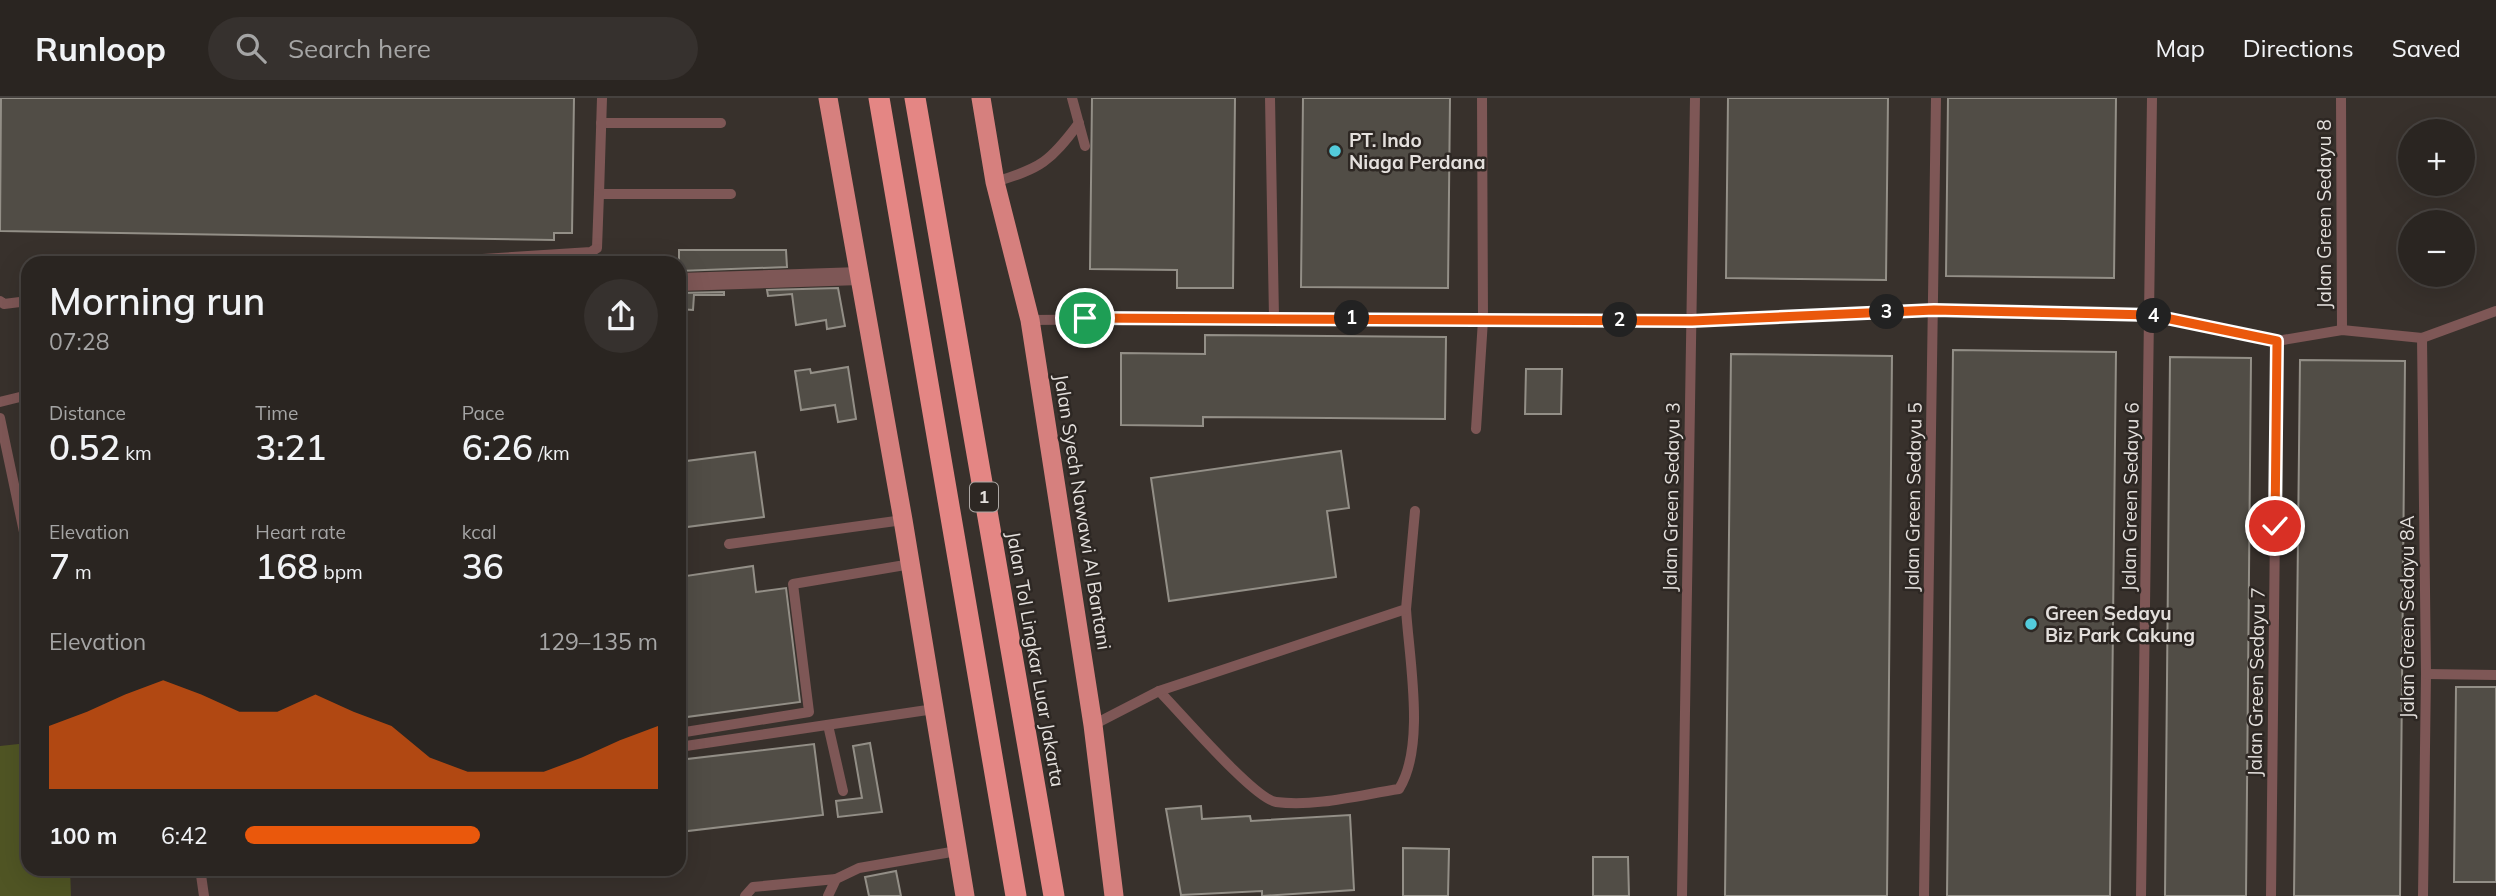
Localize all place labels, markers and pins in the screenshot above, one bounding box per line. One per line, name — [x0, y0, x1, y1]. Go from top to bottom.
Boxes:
place label: PT. Indo Niaga Perdana — [1349, 128, 1486, 174]
marker: PT. Indo Niaga Perdana — [1327, 143, 1343, 159]
pin — [1055, 288, 1115, 348]
pin: 3 — [1870, 294, 1904, 330]
pin: 4 — [2136, 298, 2172, 333]
pin: 1 — [1334, 300, 1370, 336]
pin: 2 — [1602, 302, 1638, 338]
pin — [2245, 496, 2305, 556]
place label: Green Sedayu Biz Park Cakung — [2045, 601, 2195, 647]
marker: Green Sedayu Biz Park Cakung — [2023, 616, 2039, 632]

